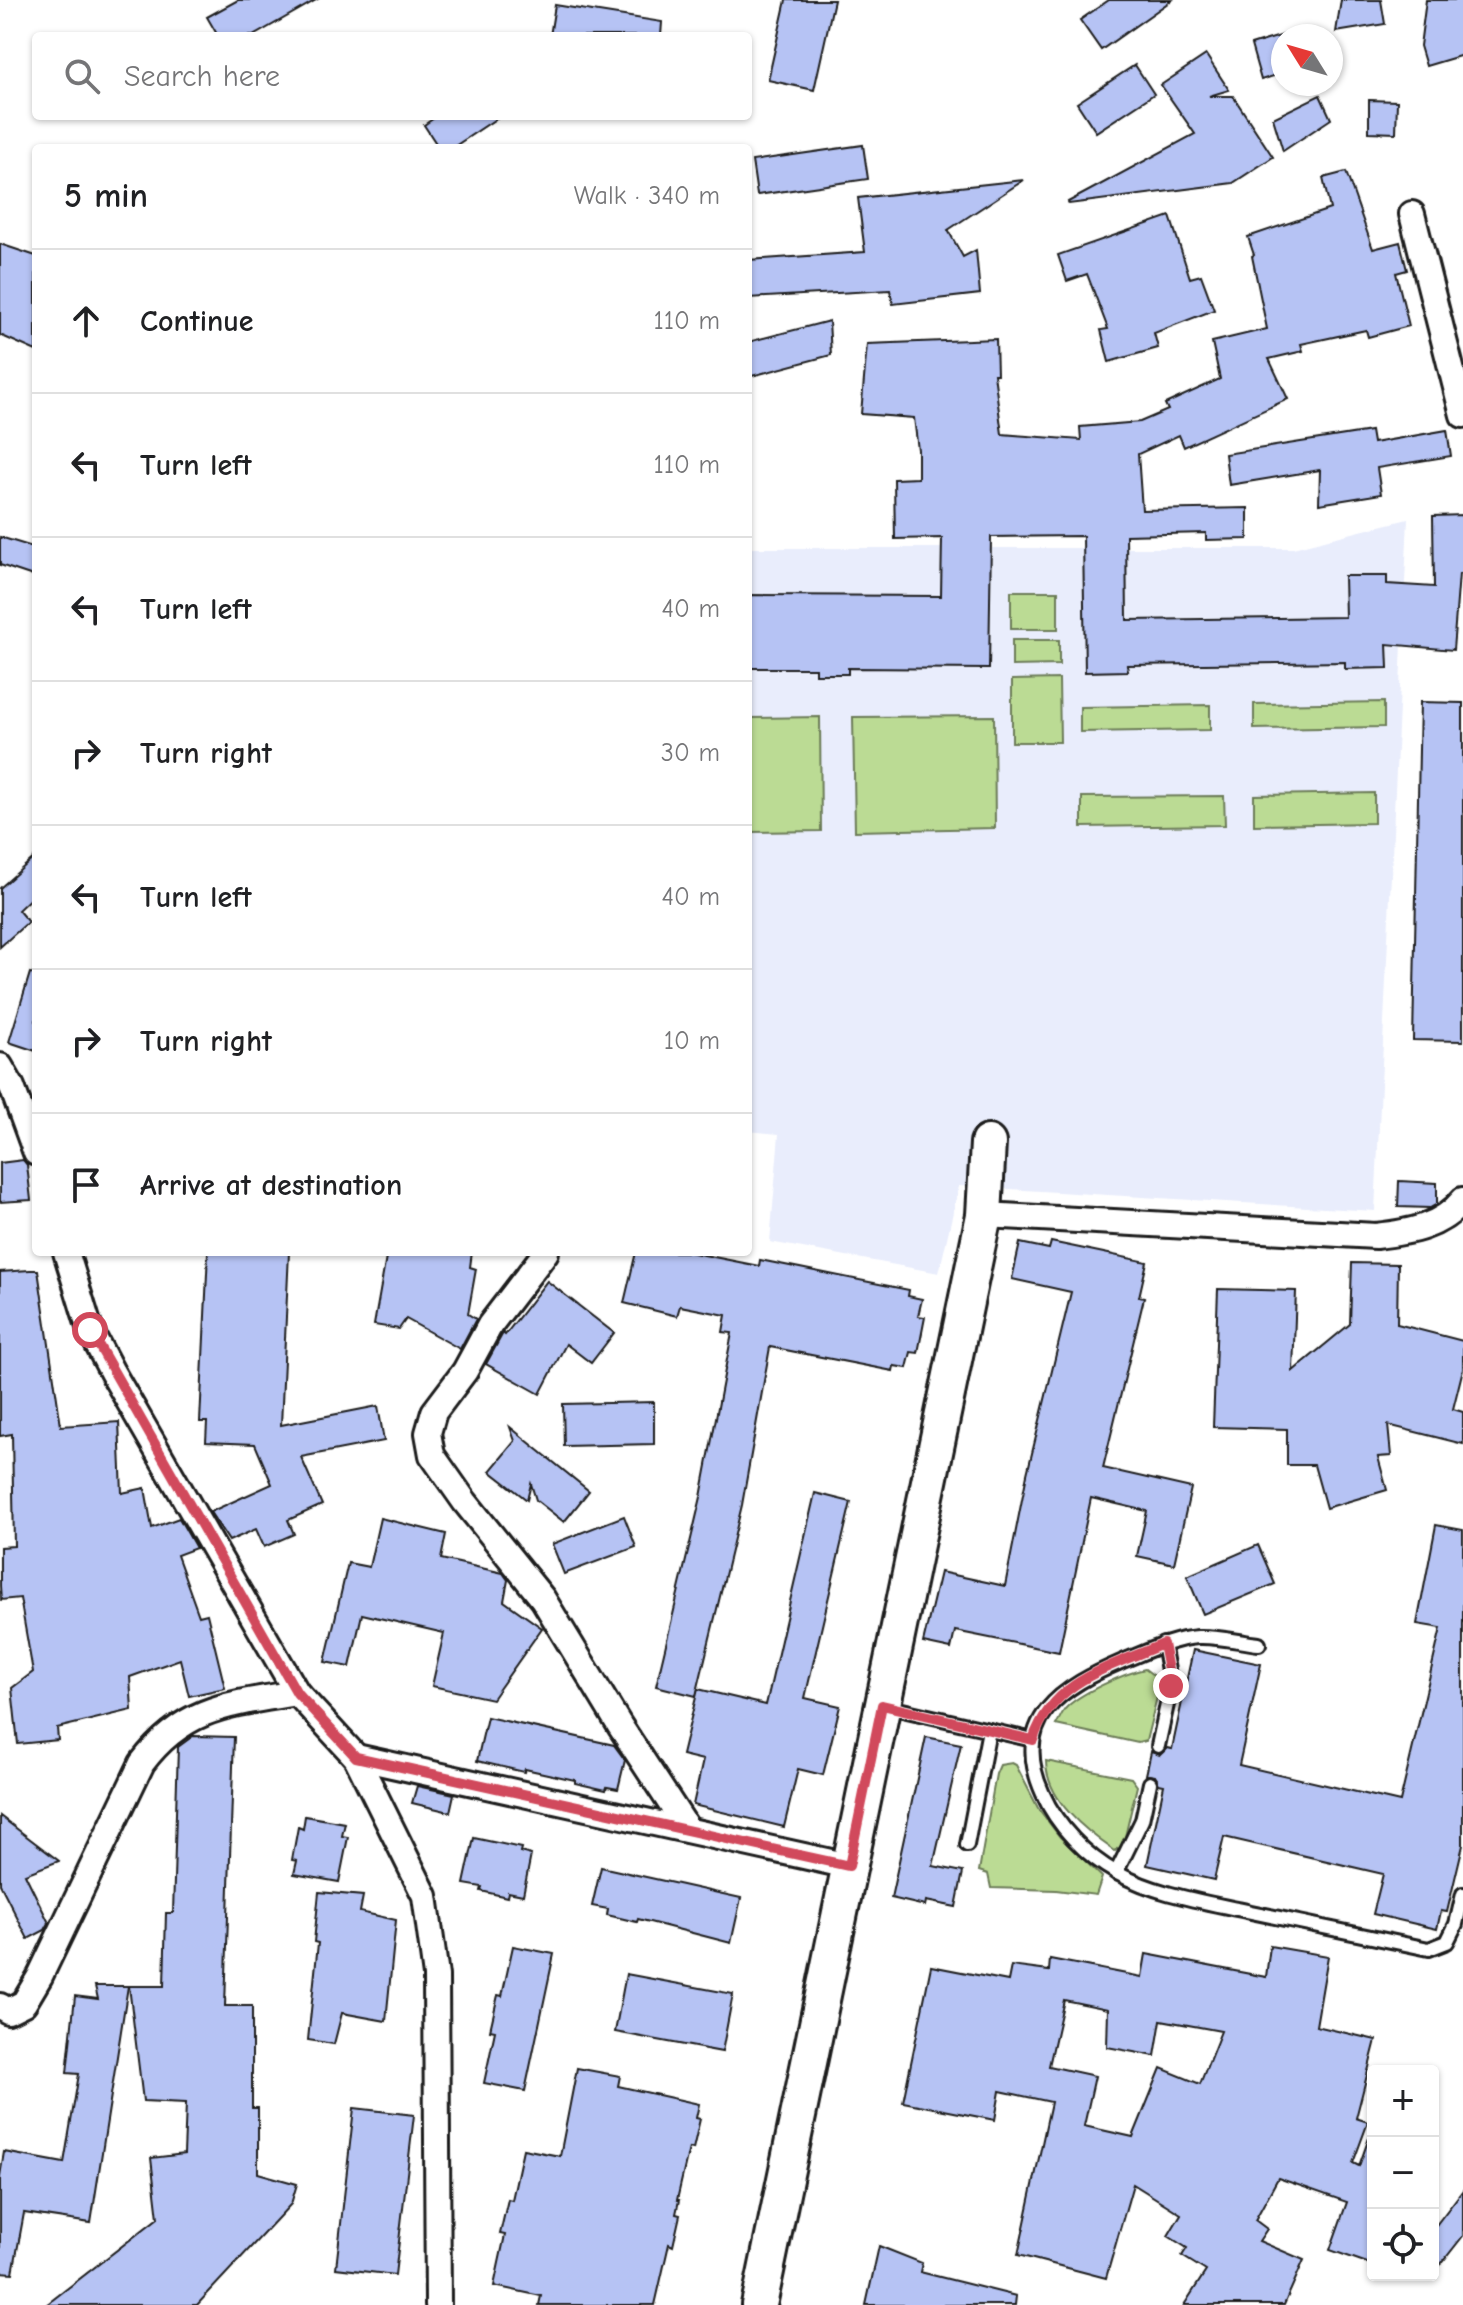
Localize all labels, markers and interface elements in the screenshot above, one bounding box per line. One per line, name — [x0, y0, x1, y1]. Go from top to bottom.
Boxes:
north arrow — [1271, 24, 1343, 96]
search box — [32, 32, 752, 120]
icon: search — [60, 54, 104, 98]
text: Search here — [124, 59, 280, 94]
text: 5 min — [64, 176, 148, 216]
text: Walk · 340 m — [574, 181, 720, 211]
icon: ahead — [64, 299, 108, 343]
text: Continue — [140, 304, 254, 339]
text: 110 m — [653, 306, 720, 336]
icon: left — [64, 443, 108, 487]
text: Turn left — [140, 448, 252, 483]
text: 110 m — [653, 450, 720, 480]
icon: left — [64, 587, 108, 631]
text: Turn left — [140, 592, 252, 627]
text: 40 m — [661, 594, 720, 624]
icon: right — [64, 731, 108, 775]
text: Turn right — [140, 736, 272, 771]
text: 30 m — [661, 738, 720, 768]
icon: left — [64, 875, 108, 919]
text: Turn left — [140, 880, 252, 915]
text: 40 m — [661, 882, 720, 912]
icon: right — [64, 1019, 108, 1063]
text: Turn right — [140, 1024, 272, 1059]
text: 10 m — [664, 1026, 720, 1056]
icon: arrive — [64, 1163, 108, 1207]
text: Arrive at destination — [140, 1168, 402, 1203]
route start — [72, 1312, 108, 1348]
route end — [1153, 1668, 1189, 1704]
map controls — [1367, 2065, 1439, 2281]
button: + — [1367, 2065, 1439, 2137]
button: − — [1367, 2137, 1439, 2209]
button: locate — [1367, 2209, 1439, 2281]

